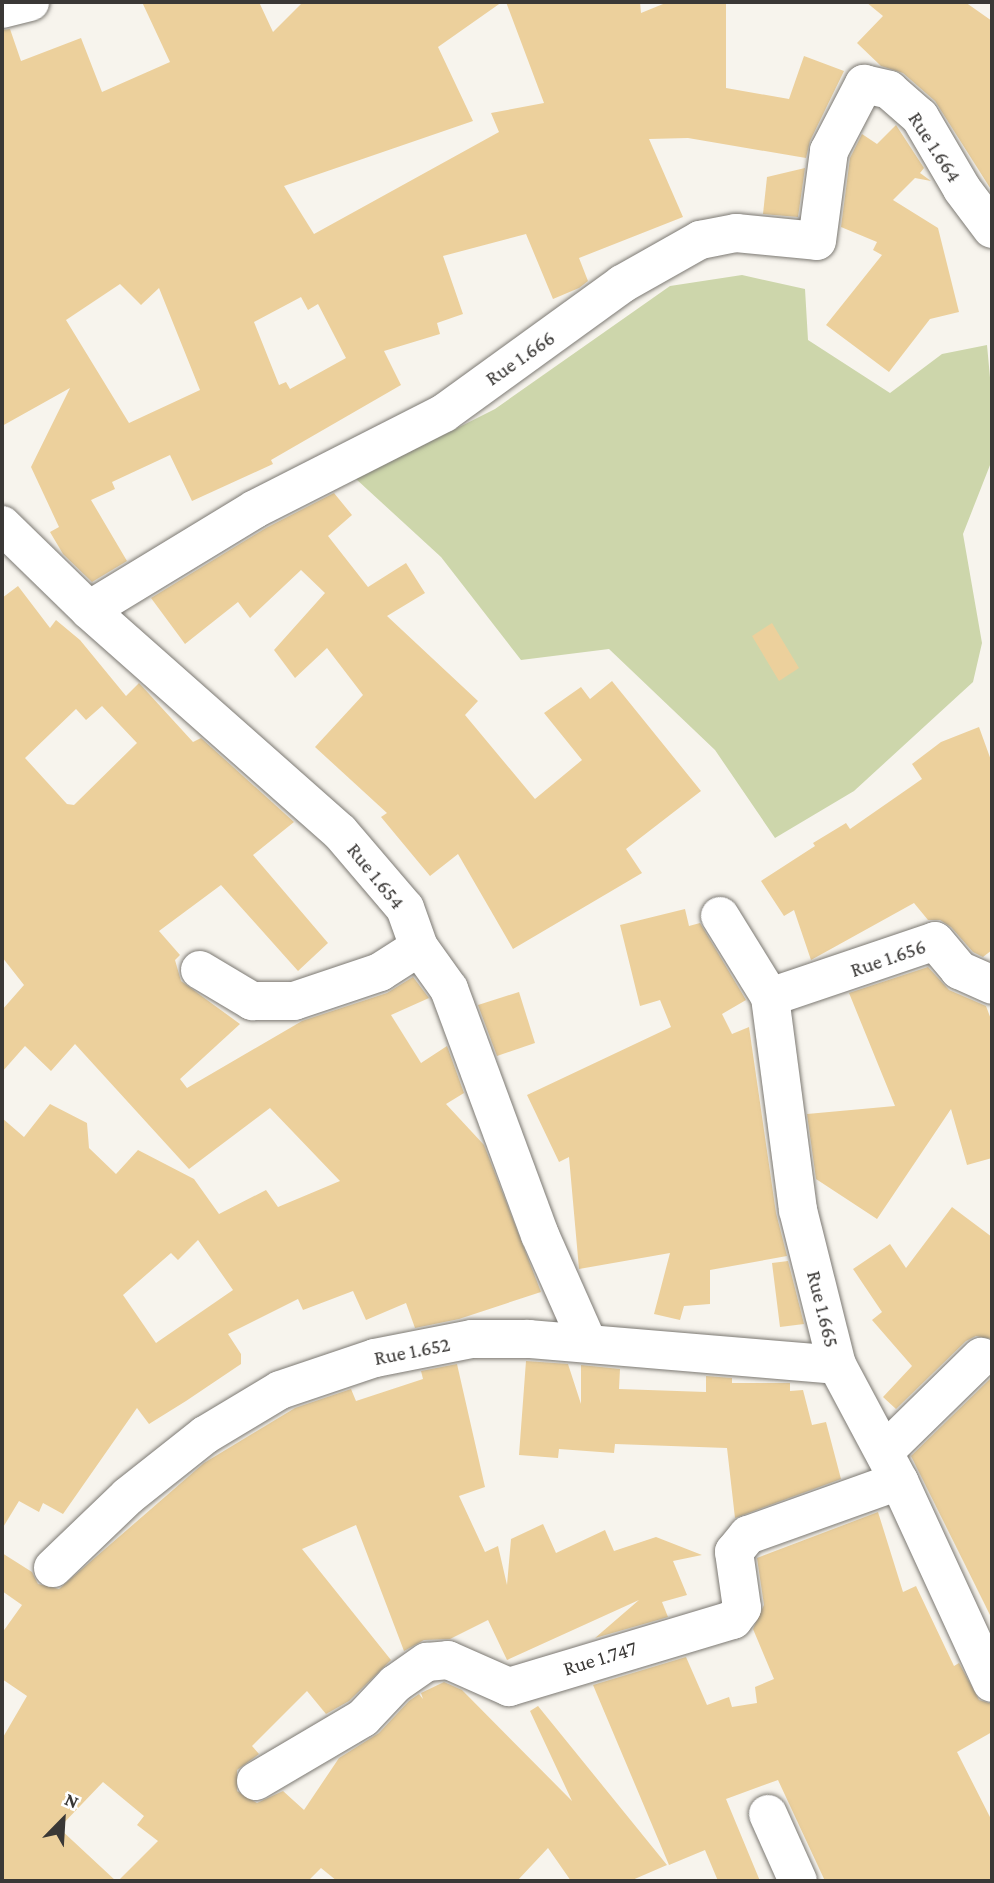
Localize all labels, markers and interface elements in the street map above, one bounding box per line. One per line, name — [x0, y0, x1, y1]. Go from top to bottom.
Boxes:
street label: Rue 1.664 — [903, 107, 967, 187]
street label: Rue 1.666 — [480, 325, 560, 391]
street label: Rue 1.654 — [342, 838, 410, 914]
street label: Rue 1.656 — [847, 933, 929, 983]
street label: Rue 1.665 — [801, 1268, 845, 1350]
street label: Rue 1.652 — [372, 1331, 452, 1371]
street label: Rue 1.747 — [560, 1635, 640, 1681]
north arrow — [28, 1785, 98, 1855]
text: N — [62, 1788, 82, 1813]

